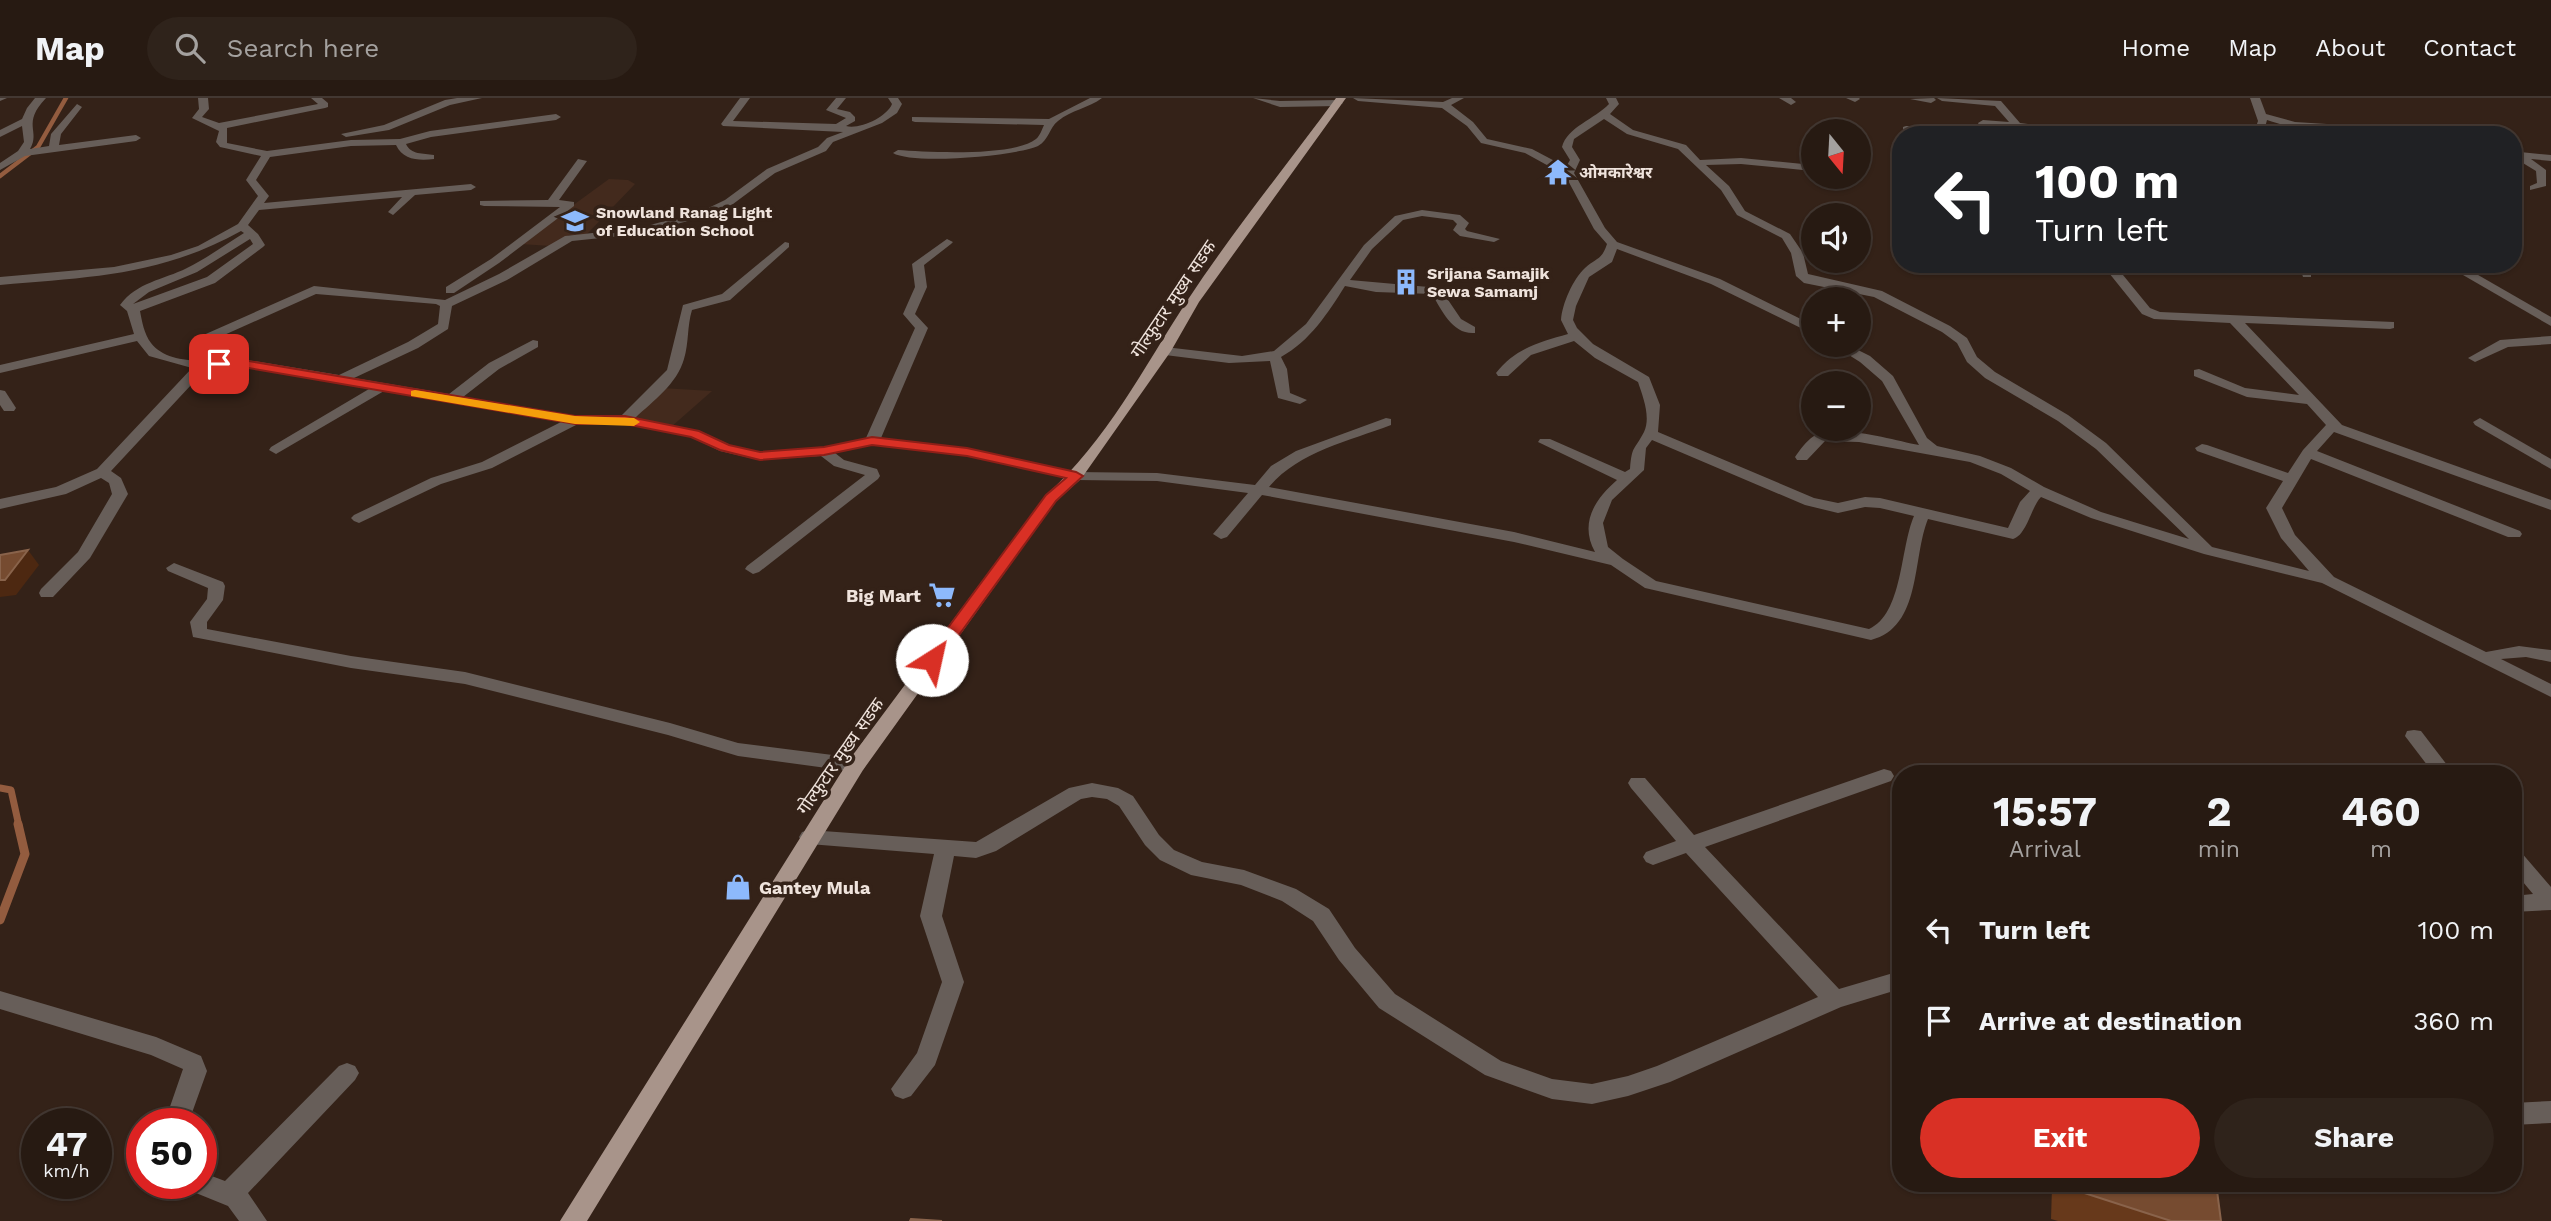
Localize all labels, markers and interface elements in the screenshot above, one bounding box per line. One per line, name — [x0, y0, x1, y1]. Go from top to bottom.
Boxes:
search box — [147, 17, 637, 80]
text: Map — [35, 29, 105, 68]
icon: search — [171, 29, 209, 67]
text: Search here — [227, 33, 379, 63]
text: Home — [2122, 34, 2190, 62]
text: Map — [2228, 34, 2277, 62]
text: About — [2315, 34, 2385, 62]
text: Contact — [2423, 34, 2516, 62]
north arrow — [1801, 119, 1871, 189]
map controls — [1801, 119, 1871, 441]
text: 100 m — [2035, 152, 2179, 210]
icon: left — [1920, 154, 2011, 245]
temple icon: ओमकारेश्वर — [1543, 157, 1573, 187]
place label: ओमकारेश्वर — [1579, 163, 1653, 182]
place label: Snowland Ranag Light of Education School — [596, 203, 772, 240]
button: sound — [1801, 203, 1871, 273]
school or university icon: Snowland Ranag Light of Education School — [560, 206, 590, 236]
text: Turn left — [2035, 211, 2168, 249]
street label: गोल्फुटार मुख्य सडक — [1126, 235, 1222, 363]
place label: Srijana Samajik Sewa Samamj — [1427, 264, 1550, 301]
building icon: Srijana Samajik Sewa Samamj — [1391, 267, 1421, 297]
button: + — [1801, 287, 1871, 357]
pin — [189, 334, 249, 394]
icon: arrive — [200, 345, 238, 383]
button: − — [1801, 371, 1871, 441]
supermarket icon: Big Mart — [927, 580, 957, 610]
place label: Big Mart — [846, 585, 921, 606]
position arrow — [895, 623, 969, 697]
street label: गोल्फुटार मुख्य सडक — [792, 693, 890, 819]
text: 15:57 — [1993, 787, 2097, 836]
text: 2 — [2206, 787, 2231, 836]
text: 460 — [2341, 787, 2421, 836]
text: Arrival — [2009, 836, 2081, 863]
text: min — [2198, 836, 2240, 863]
text: m — [2370, 836, 2392, 863]
shop icon: Gantey Mula — [723, 872, 753, 902]
place label: Gantey Mula — [759, 877, 871, 898]
icon: left — [1920, 911, 1958, 949]
text: Turn left — [1979, 915, 2090, 945]
text: 100 m — [2418, 915, 2494, 945]
icon: arrive — [1920, 1002, 1958, 1040]
text: Arrive at destination — [1979, 1006, 2242, 1036]
text: 360 m — [2413, 1006, 2494, 1036]
button: Exit — [1920, 1098, 2200, 1178]
button: Share — [2214, 1098, 2494, 1178]
speed limit sign: 50 — [126, 1108, 217, 1199]
text: 47 — [45, 1123, 88, 1165]
text: km/h — [43, 1160, 90, 1181]

